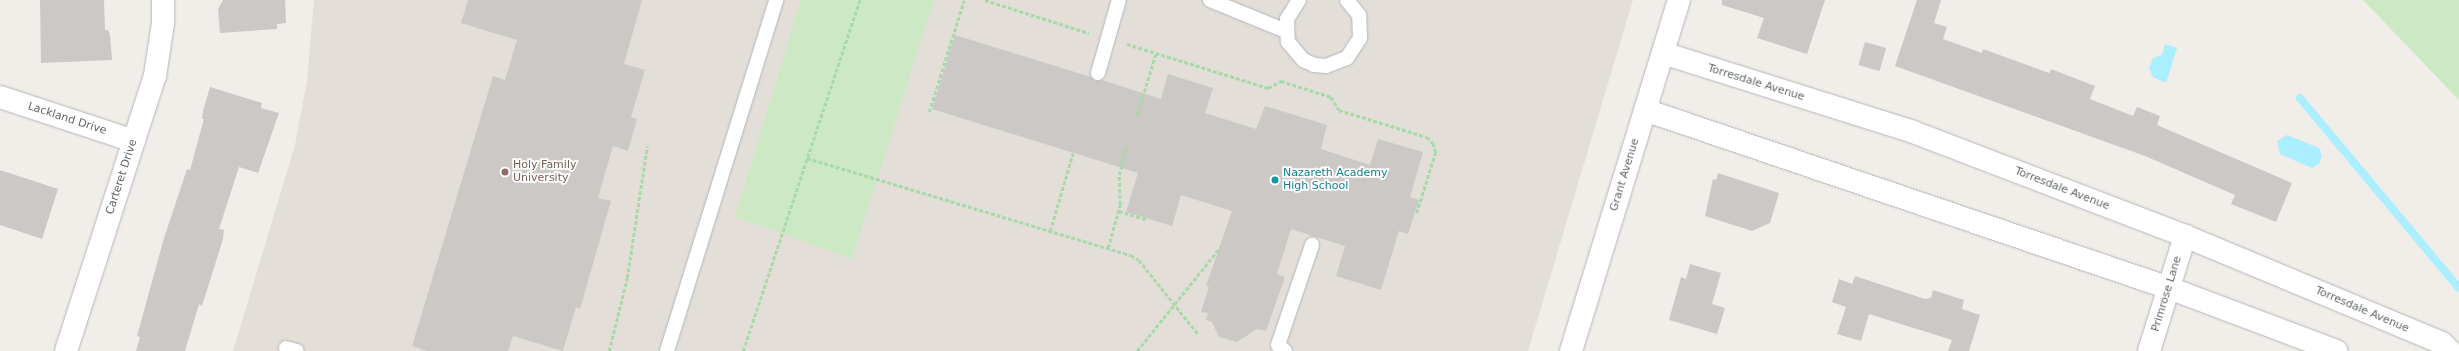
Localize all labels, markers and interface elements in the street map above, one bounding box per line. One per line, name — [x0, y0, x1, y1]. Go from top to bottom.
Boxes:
street label: Torresdale Avenue — [1706, 62, 1806, 104]
street label: Lackland Drive — [26, 100, 108, 138]
street label: Grant Avenue — [1608, 137, 1642, 213]
street label: Carteret Drive — [104, 138, 140, 216]
place label: Holy Family University — [513, 159, 576, 185]
street label: Torresdale Avenue — [2013, 165, 2111, 213]
marker: Holy Family University — [500, 167, 510, 177]
place label: Nazareth Academy High School — [1283, 167, 1387, 193]
marker: Nazareth Academy High School — [1270, 175, 1280, 185]
street label: Primrose Lane — [2149, 255, 2185, 333]
street label: Torresdale Avenue — [2313, 284, 2411, 336]

